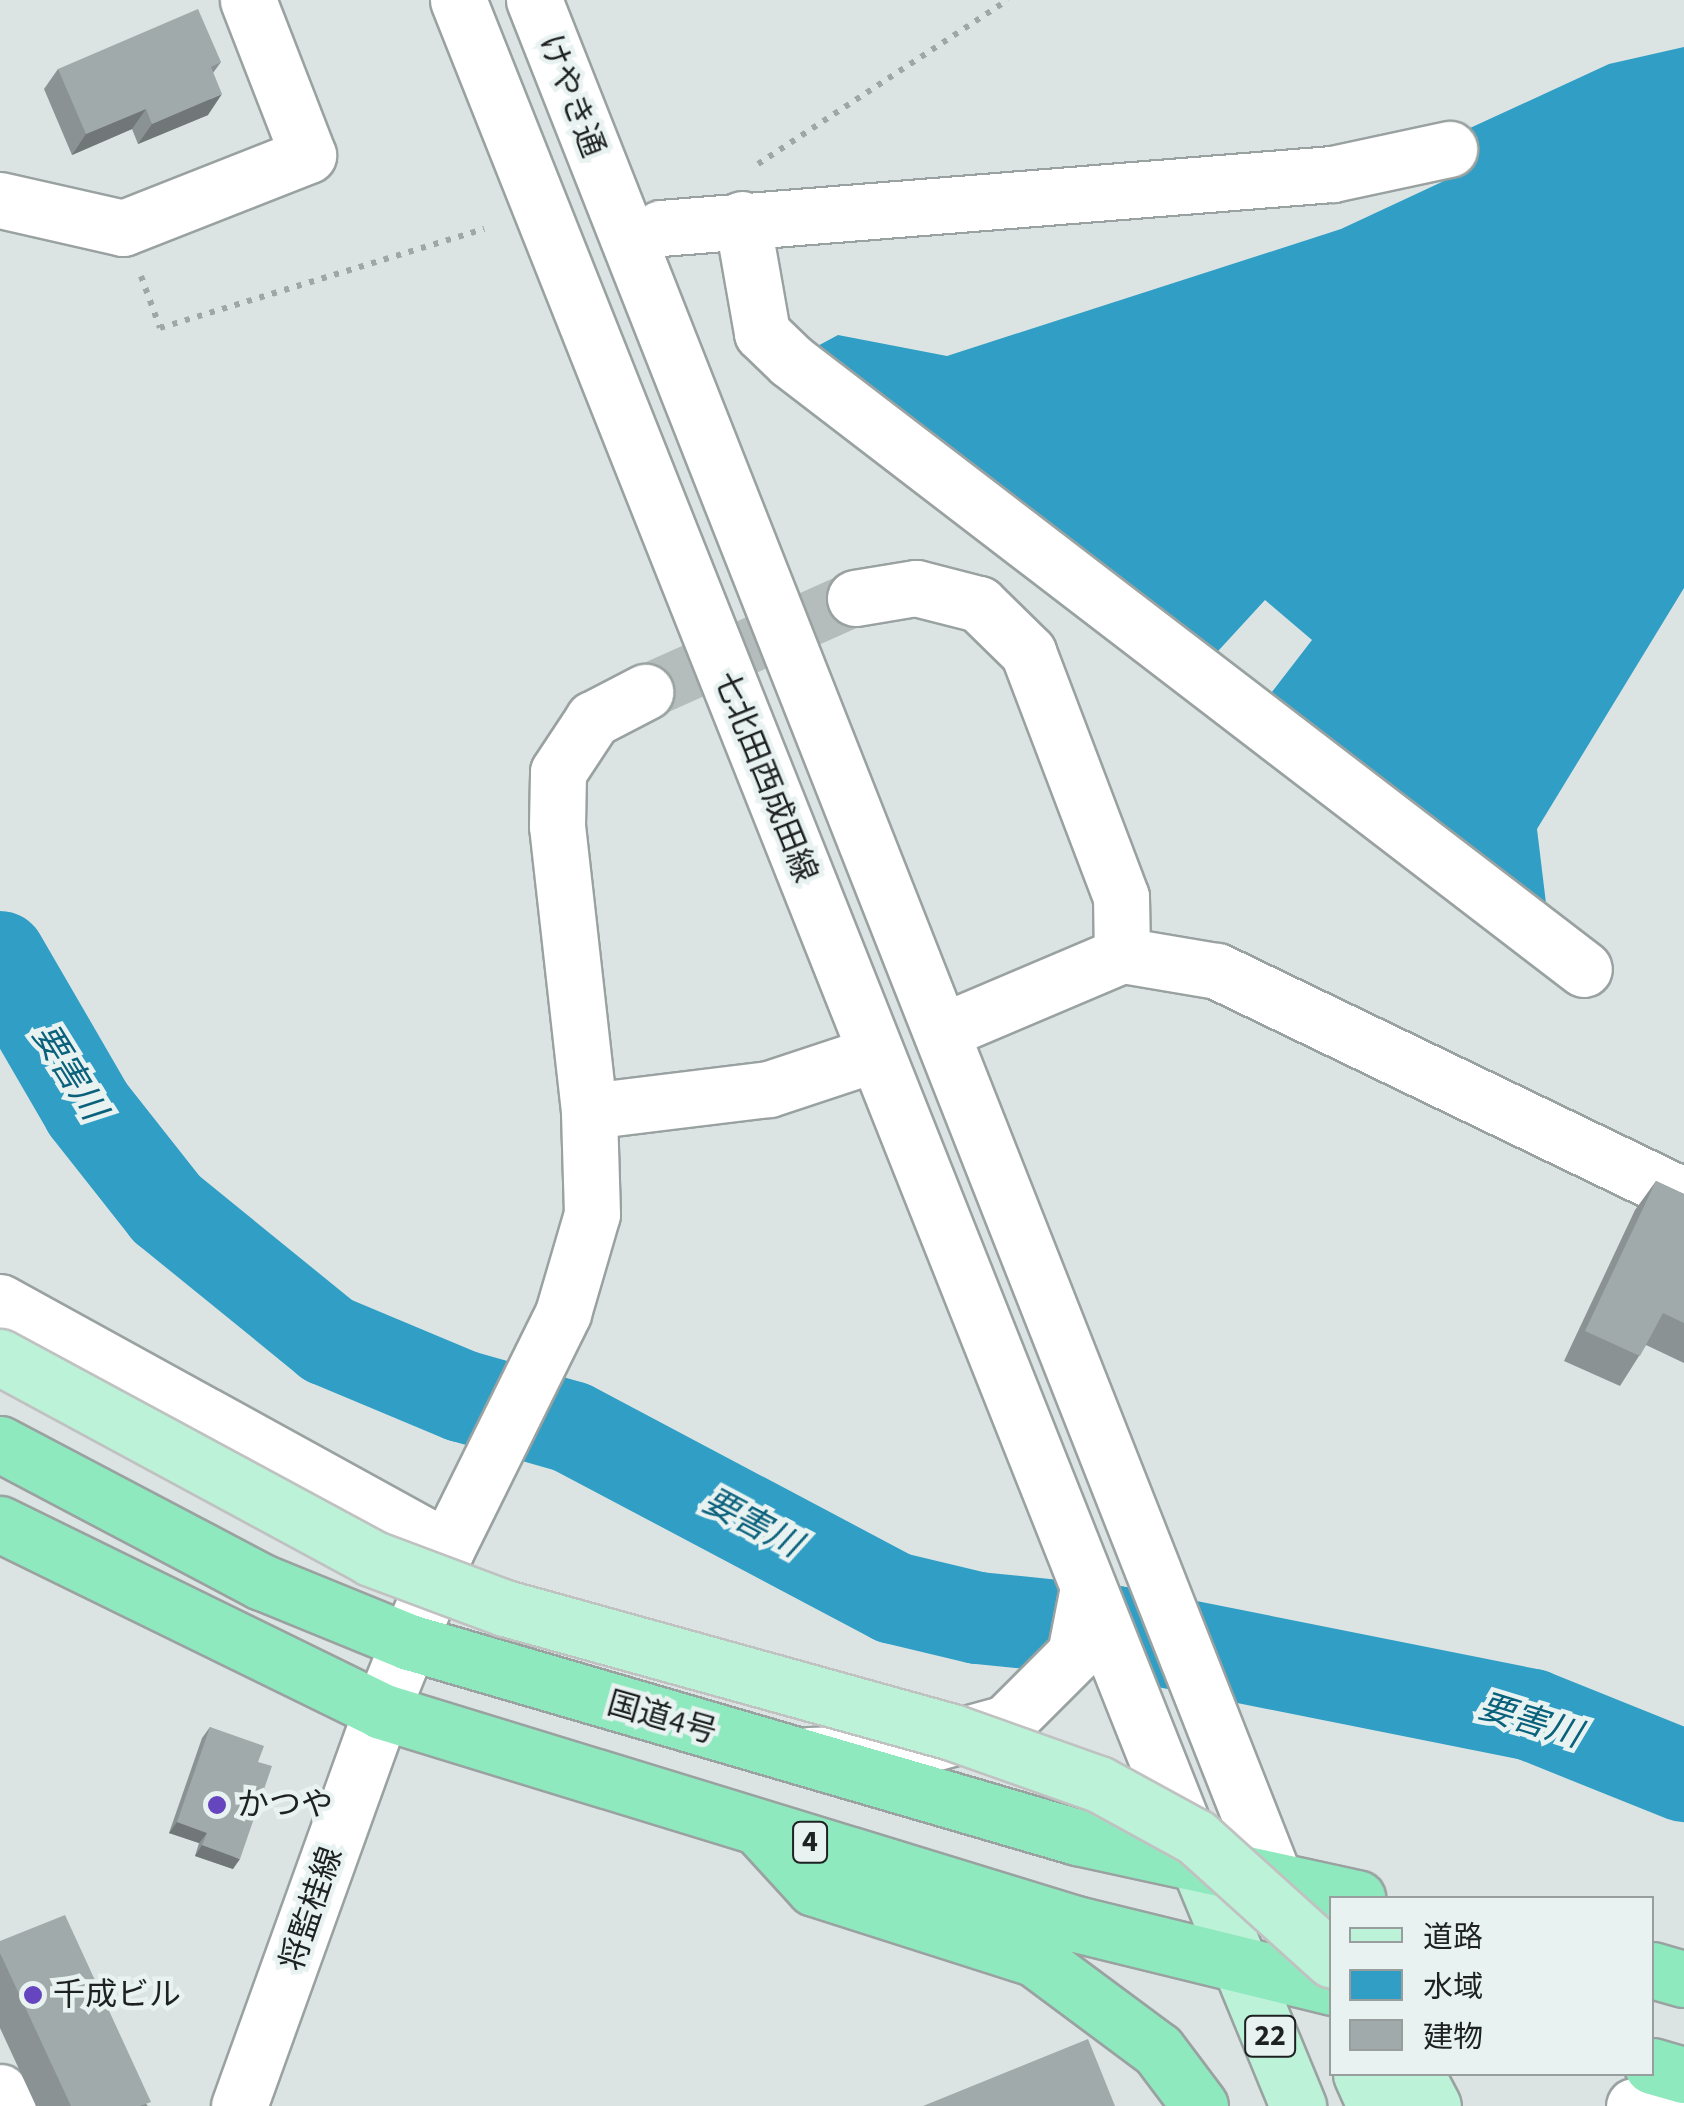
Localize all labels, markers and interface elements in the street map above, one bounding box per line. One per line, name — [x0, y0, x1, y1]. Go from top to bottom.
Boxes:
street label: けやき通 — [530, 29, 612, 163]
street label: 七北田西成田線 — [705, 666, 825, 888]
water label: 要害川 — [23, 1016, 115, 1128]
water label: 要害川 — [696, 1480, 808, 1566]
street label: 国道4号 — [603, 1684, 721, 1752]
water label: 要害川 — [1474, 1686, 1586, 1756]
place label: かつや — [237, 1786, 333, 1824]
marker: かつや — [206, 1794, 228, 1816]
road number: 4 — [790, 1817, 830, 1867]
street label: 将監桂線 — [273, 1842, 351, 1976]
legend — [1329, 1896, 1654, 2076]
text: 道路 — [1423, 1916, 1483, 1959]
text: 水域 — [1423, 1966, 1483, 2009]
place label: 千成ビル — [53, 1976, 181, 2014]
marker: 千成ビル — [22, 1984, 44, 2006]
road number: 22 — [1242, 2011, 1298, 2061]
text: 建物 — [1423, 2016, 1483, 2059]

